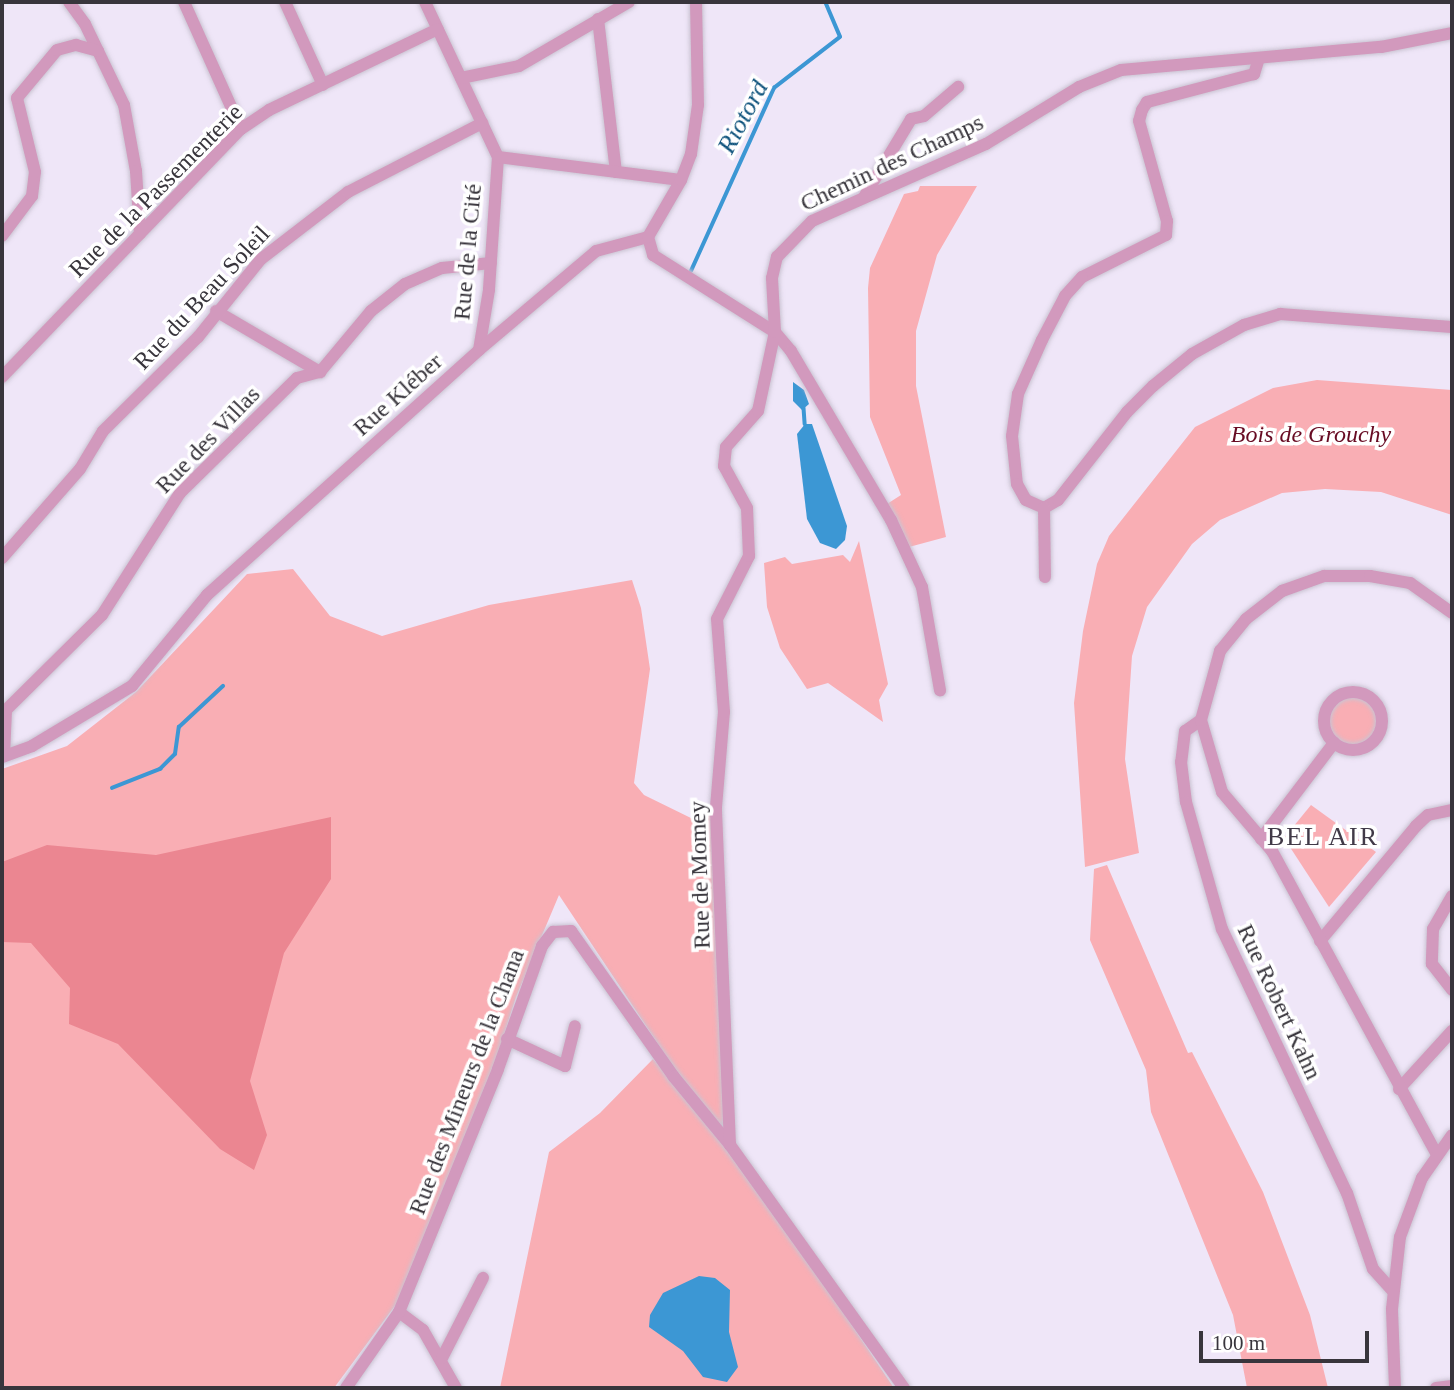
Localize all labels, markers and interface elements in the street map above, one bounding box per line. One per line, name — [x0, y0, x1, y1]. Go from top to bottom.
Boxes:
water label: Riotord — [711, 75, 775, 159]
street label: Rue de la Passementerie — [63, 98, 249, 284]
street label: Chemin des Champs — [796, 108, 988, 218]
street label: Rue de la Cité — [448, 183, 488, 321]
street label: Rue du Beau Soleil — [128, 220, 276, 376]
street label: Rue Kléber — [348, 348, 448, 442]
street label: Rue des Villas — [150, 380, 266, 500]
park label: Bois de Grouchy — [1231, 421, 1391, 449]
street label: Rue de Momey — [683, 801, 717, 949]
district label: BEL AIR — [1267, 821, 1379, 853]
street label: Rue Robert Kahn — [1230, 920, 1328, 1084]
street label: Rue des Mineurs de la Chana — [403, 945, 531, 1219]
scale bar — [1202, 1316, 1372, 1360]
text: 100 m — [1212, 1331, 1265, 1355]

